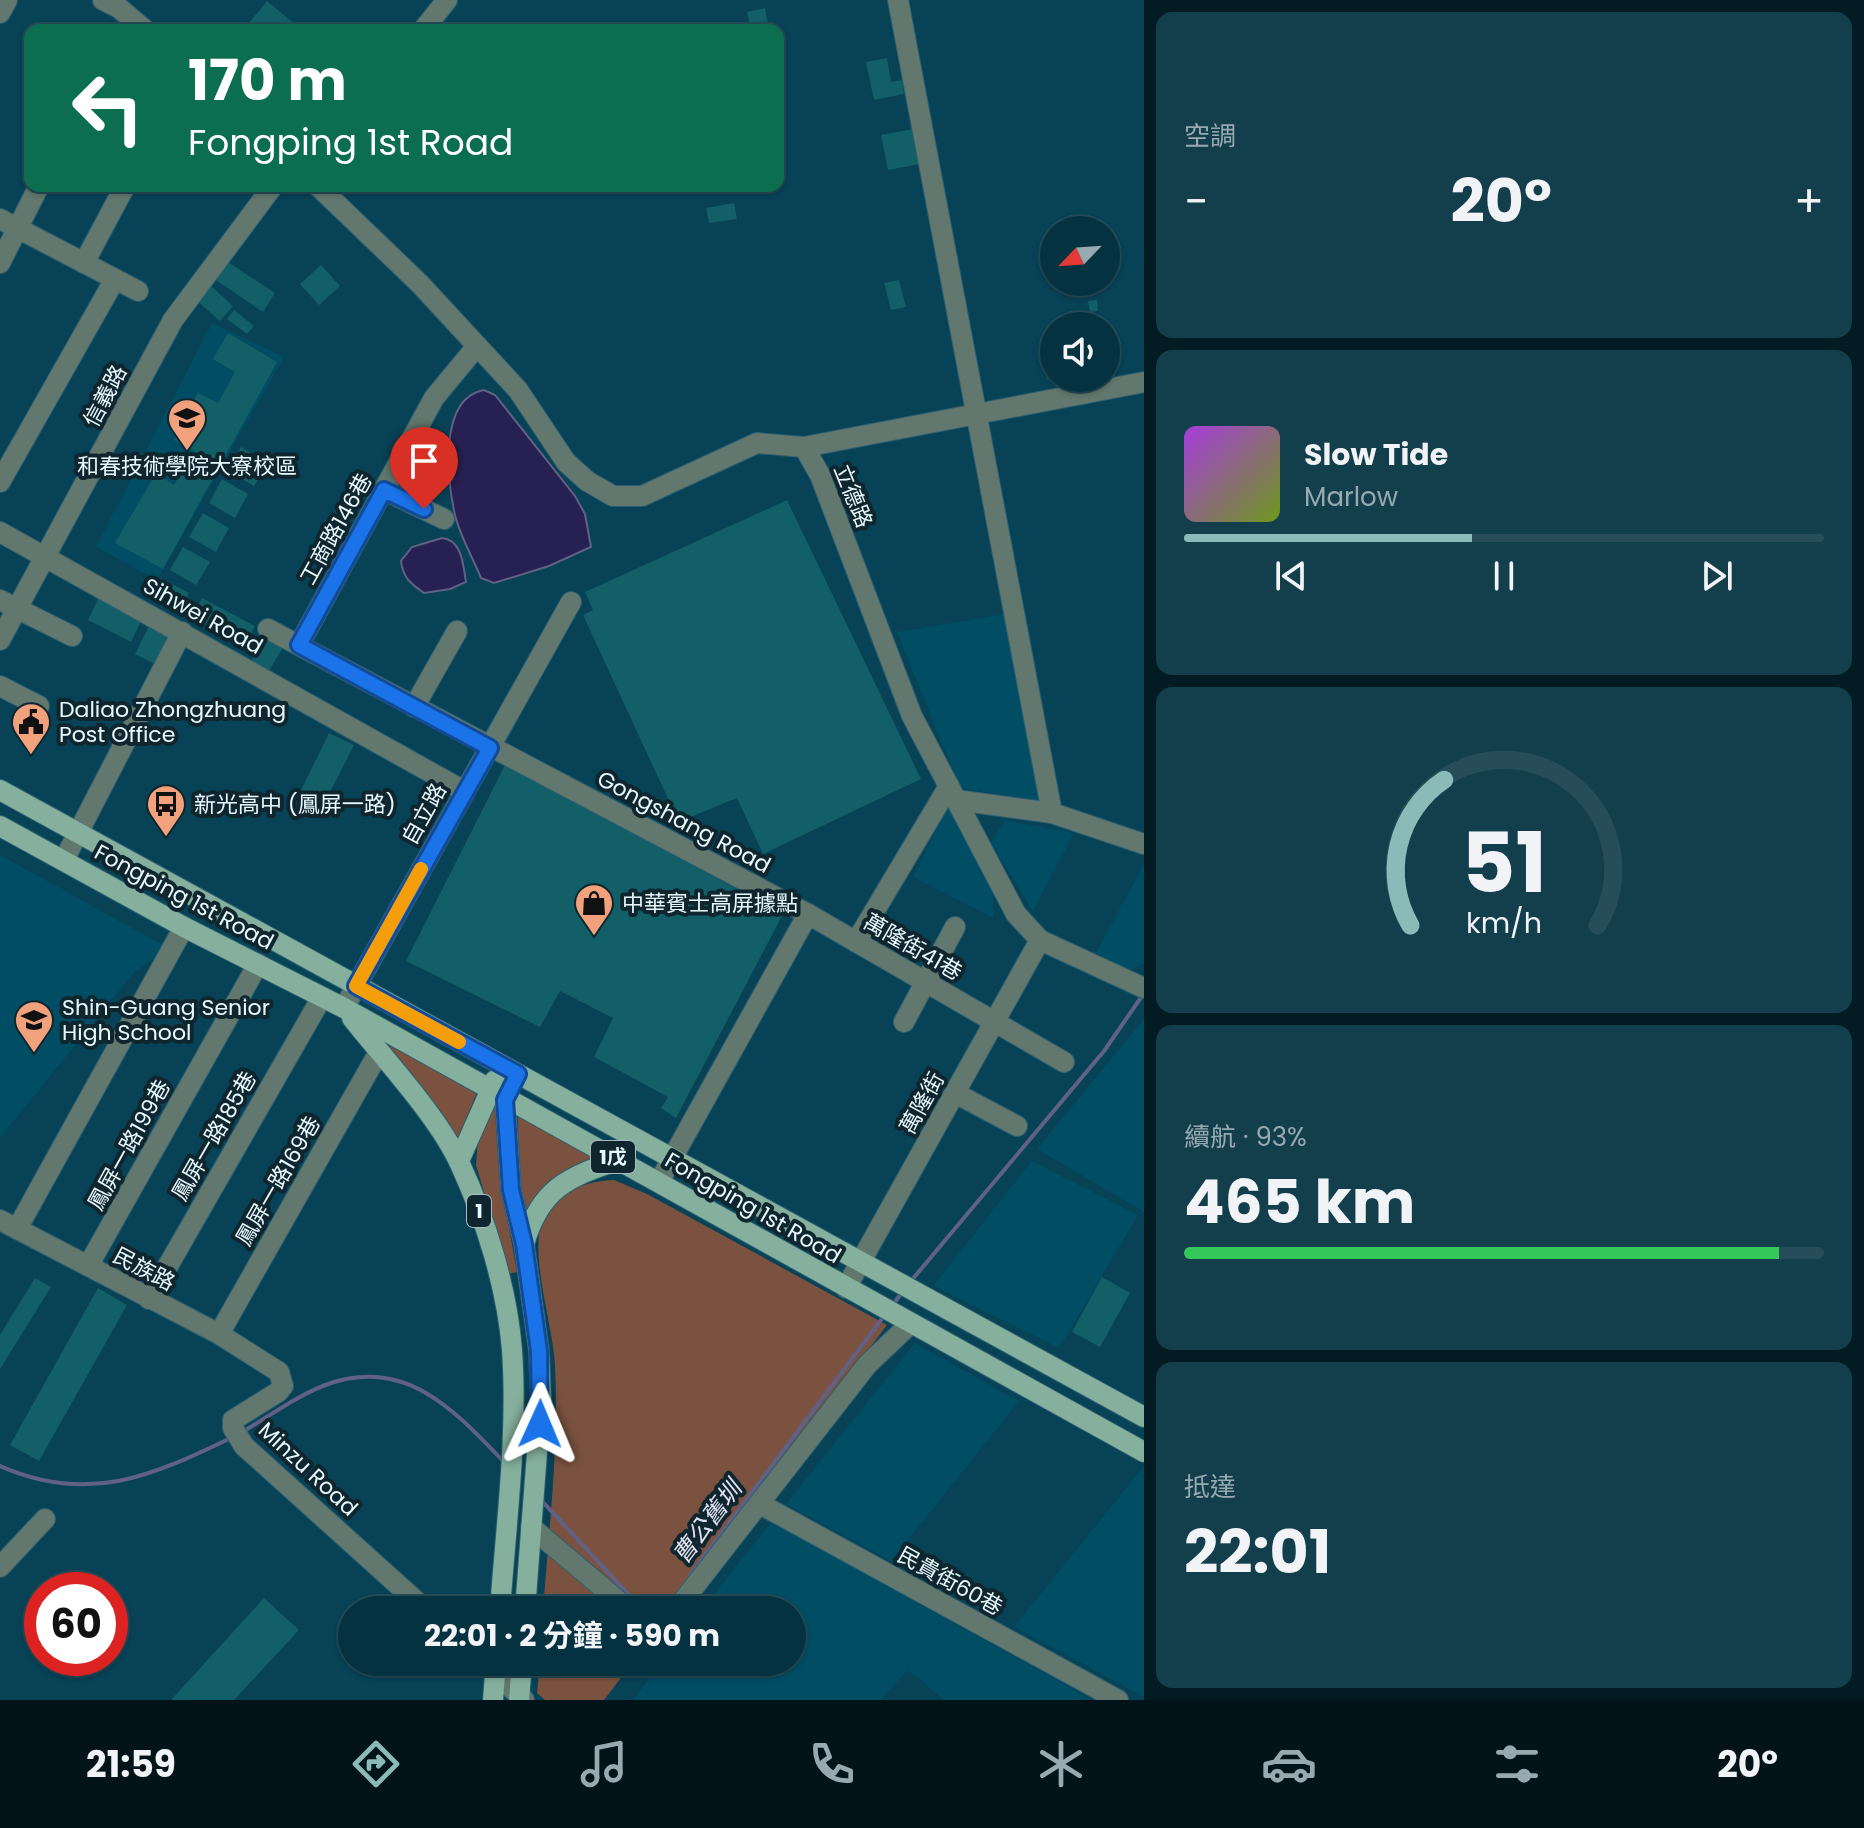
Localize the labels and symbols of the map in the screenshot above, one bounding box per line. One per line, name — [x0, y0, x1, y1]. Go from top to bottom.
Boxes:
north arrow — [1040, 216, 1120, 296]
street label: 信義路 — [76, 360, 134, 432]
school or university icon: 和春技術學院大寮校區 — [166, 397, 208, 452]
pin — [390, 427, 458, 509]
place label: 和春技術學院大寮校區 — [77, 451, 297, 482]
street label: 立德路 — [826, 460, 880, 532]
street label: 工商路146巷 — [293, 468, 379, 590]
street label: Sihwei Road — [138, 570, 268, 662]
place label: Daliao Zhongzhuang Post Office — [59, 694, 286, 750]
public building icon: Daliao Zhongzhuang Post Office — [10, 701, 52, 756]
street label: Gongshang Road — [592, 763, 776, 881]
street label: 自立路 — [394, 778, 454, 850]
bus stop icon: 新光高中 (鳳屏一路) — [145, 783, 187, 838]
place label: 新光高中 (鳳屏一路) — [194, 789, 396, 820]
street label: Fongping 1st Road — [89, 837, 279, 957]
shop icon: 中華賓士高屏據點 — [573, 882, 615, 937]
place label: 中華賓士高屏據點 — [622, 888, 798, 919]
street label: 萬隆街41巷 — [858, 906, 968, 988]
place label: Shin-Guang Senior High School — [62, 992, 270, 1048]
school or university icon: Shin-Guang Senior High School — [13, 999, 55, 1054]
street label: 鳳屏一路185巷 — [164, 1066, 264, 1206]
street label: 萬隆街 — [892, 1067, 952, 1139]
street label: 鳳屏一路199巷 — [80, 1074, 178, 1216]
street label: 鳳屏一路169巷 — [228, 1111, 328, 1251]
road number: 1戊 — [591, 1141, 635, 1173]
street label: Fongping 1st Road — [659, 1145, 847, 1271]
road number: 1 — [467, 1195, 491, 1227]
street label: 民族路 — [108, 1240, 180, 1298]
position arrow — [498, 1382, 582, 1466]
street label: Minzu Road — [251, 1415, 365, 1523]
water label: 曹公舊圳 — [665, 1471, 751, 1570]
street label: 民貴街60巷 — [892, 1539, 1008, 1623]
speed limit sign: 60 — [24, 1572, 128, 1676]

